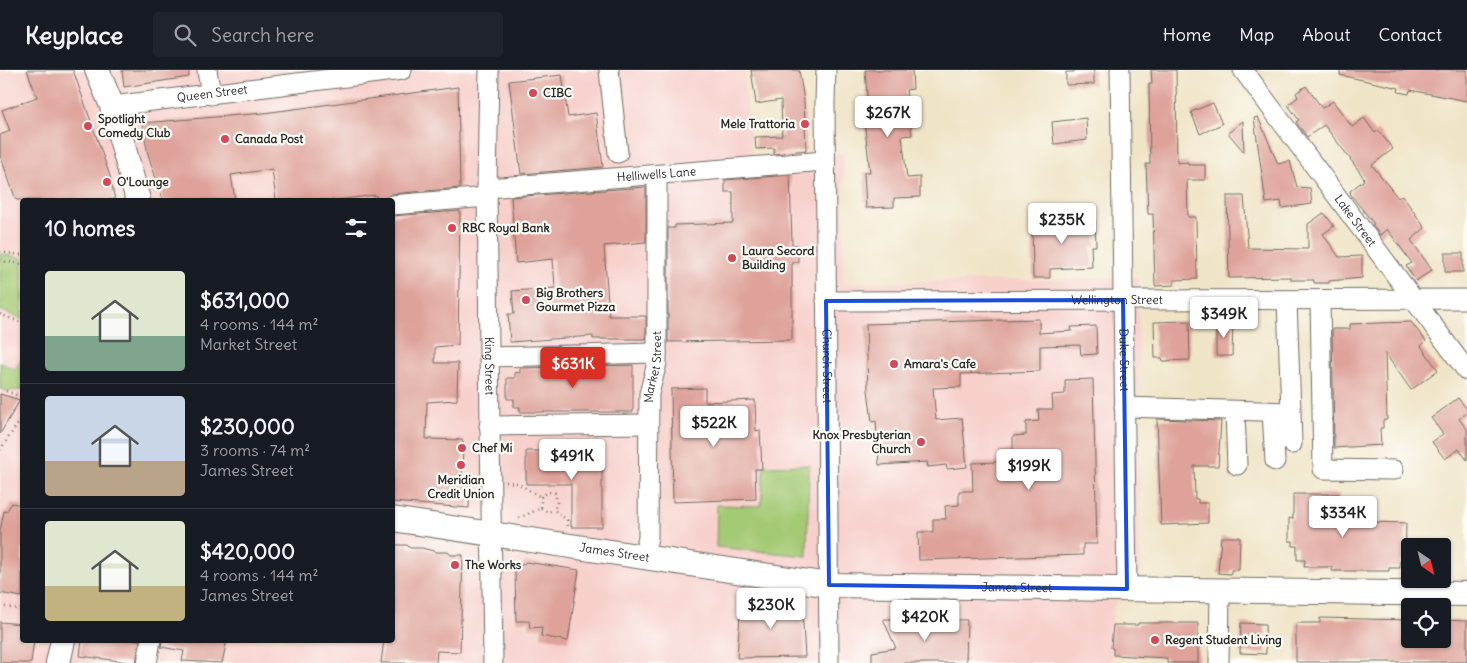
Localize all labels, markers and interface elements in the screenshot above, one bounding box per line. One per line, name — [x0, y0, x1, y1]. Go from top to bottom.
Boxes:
search box — [153, 12, 503, 57]
text: Keyplace — [25, 20, 123, 50]
icon: search — [171, 21, 199, 49]
text: Search here — [211, 23, 314, 47]
text: Home — [1163, 23, 1211, 46]
text: Map — [1239, 23, 1274, 46]
text: About — [1302, 23, 1350, 46]
text: Contact — [1378, 23, 1442, 46]
street label: Queen Street — [176, 81, 248, 105]
place label: CIBC — [543, 85, 572, 100]
marker: CIBC — [527, 87, 539, 99]
pin: $267K — [853, 96, 923, 138]
text: $267K — [866, 102, 910, 122]
place label: Spotlight Comedy Club — [98, 111, 171, 141]
place label: Mele Trattoria — [721, 116, 795, 131]
marker: Mele Trattoria — [799, 118, 811, 130]
marker: Spotlight Comedy Club — [82, 120, 94, 132]
place label: Canada Post — [235, 131, 304, 146]
marker: Canada Post — [219, 133, 231, 145]
street label: Helliwells Lane — [616, 163, 697, 185]
place label: O'Lounge — [117, 174, 169, 190]
marker: O'Lounge — [101, 176, 113, 188]
street label: Lake Street — [1331, 192, 1380, 249]
pin: $235K — [1027, 202, 1097, 245]
text: $235K — [1039, 209, 1085, 229]
icon: filters — [342, 214, 370, 242]
text: 10 homes — [45, 215, 135, 242]
place label: RBC Royal Bank — [462, 220, 550, 236]
marker: RBC Royal Bank — [446, 222, 458, 234]
place label: Laura Secord Building — [742, 243, 814, 273]
marker: Laura Secord Building — [726, 252, 738, 264]
place label: Big Brothers Gourmet Pizza — [536, 285, 615, 314]
text: $631,000 — [200, 287, 290, 314]
icon: home — [85, 291, 145, 351]
street label: Wellington Street — [1071, 292, 1163, 307]
marker: Big Brothers Gourmet Pizza — [520, 294, 532, 306]
pin: $349K — [1189, 296, 1259, 339]
text: $349K — [1201, 303, 1247, 323]
text: 4 rooms · 144 m² — [200, 314, 319, 334]
street label: Duke Street — [1116, 328, 1132, 392]
street label: Church Street — [820, 329, 835, 403]
street label: Market Street — [641, 331, 664, 403]
text: Market Street — [200, 334, 297, 354]
street label: King Street — [482, 337, 498, 395]
pin: $631K — [538, 346, 608, 389]
text: $631K — [551, 353, 595, 373]
place label: Amara's Cafe — [904, 356, 977, 371]
marker: Amara's Cafe — [888, 358, 900, 370]
pin: $522K — [679, 406, 749, 448]
text: $522K — [691, 412, 737, 432]
text: $230,000 — [200, 413, 295, 440]
icon: home — [85, 416, 145, 476]
place label: Knox Presbyterian Church — [812, 427, 911, 456]
marker: Knox Presbyterian Church — [915, 436, 927, 448]
pin: $491K — [537, 438, 607, 481]
text: 3 rooms · 74 m² — [200, 440, 310, 460]
place label: Chef Mi — [472, 440, 513, 455]
marker: Chef Mi — [456, 442, 468, 454]
text: $491K — [550, 445, 594, 465]
pin: $199K — [994, 448, 1064, 491]
text: $199K — [1007, 455, 1051, 475]
marker: Meridian Credit Union — [455, 459, 467, 471]
text: James Street — [200, 460, 294, 480]
place label: Meridian Credit Union — [428, 472, 494, 501]
pin: $334K — [1308, 496, 1378, 538]
text: $334K — [1320, 502, 1366, 522]
text: $420,000 — [200, 538, 295, 565]
north arrow — [1401, 538, 1451, 588]
map controls — [1401, 538, 1451, 648]
street label: James Street — [579, 539, 650, 565]
icon: home — [85, 541, 145, 601]
place label: The Works — [465, 557, 522, 572]
marker: The Works — [449, 559, 461, 571]
text: 4 rooms · 144 m² — [200, 565, 319, 585]
street label: James Street — [982, 579, 1052, 595]
text: James Street — [200, 585, 294, 605]
pin: $230K — [736, 588, 806, 630]
text: $230K — [747, 594, 795, 614]
button: locate — [1401, 598, 1451, 648]
pin: $420K — [890, 600, 960, 642]
text: $420K — [901, 606, 949, 626]
place label: Regent Student Living — [1165, 632, 1282, 648]
marker: Regent Student Living — [1149, 634, 1161, 646]

